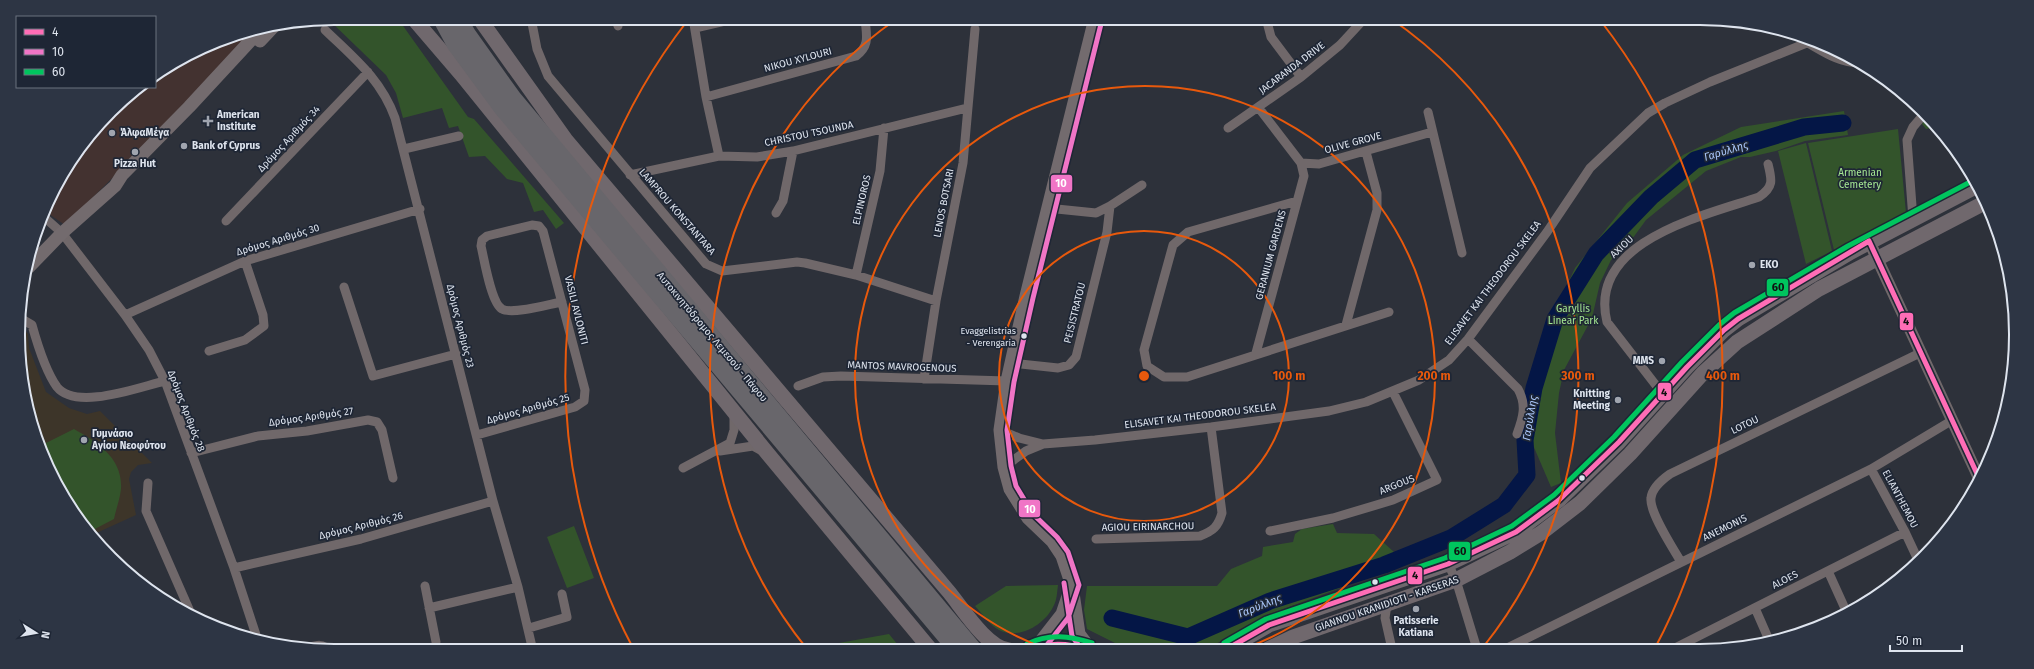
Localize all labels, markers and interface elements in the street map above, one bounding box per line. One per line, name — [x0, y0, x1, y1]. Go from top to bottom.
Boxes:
legend — [16, 16, 156, 88]
text: 4 — [52, 25, 59, 39]
street label: JACARANDA DRIVE — [1257, 39, 1327, 97]
text: 10 — [52, 45, 64, 59]
street label: NIKOU XYLOURI — [763, 45, 833, 75]
text: 60 — [52, 65, 65, 79]
street label: Δρόμος Αριθμός 34 — [255, 102, 323, 175]
place label: American Institute — [216, 109, 260, 133]
marker: American Institute — [202, 115, 214, 127]
street label: CHRISTOU TSOUNDA — [763, 119, 855, 149]
place label: ΆλφαΜέγα — [120, 126, 169, 139]
marker: ΆλφαΜέγα — [107, 128, 117, 138]
street label: OLIVE GROVE — [1323, 130, 1383, 156]
water label: Γαρύλλης — [1702, 138, 1751, 164]
place label: Bank of Cyprus — [192, 140, 260, 152]
marker: Bank of Cyprus — [179, 141, 189, 151]
marker: Pizza Hut — [130, 147, 140, 157]
place label: Pizza Hut — [114, 158, 156, 170]
street label: LAMPROU KONSTANTARA — [636, 166, 718, 258]
park label: Armenian Cemetery — [1838, 167, 1882, 191]
street label: LENOS BOTSARI — [931, 168, 957, 238]
street label: ELPINOROS — [850, 173, 874, 226]
line badge: 10 — [1050, 174, 1073, 193]
text: 10 — [1055, 177, 1067, 190]
street label: GERANIUM GARDENS — [1253, 208, 1289, 301]
street label: ELISAVET KAI THEODOROU SKELEA — [1442, 218, 1544, 348]
street label: Δρόμος Αριθμός 30 — [235, 221, 321, 258]
street label: AXIOU — [1608, 233, 1636, 261]
place label: EKO — [1760, 259, 1778, 271]
marker: EKO — [1747, 260, 1757, 270]
street label: Αυτοκινητόδρομος Λεμεσού - Πάφου — [654, 269, 771, 405]
street label: VASILI AVLONITI — [562, 274, 590, 346]
line badge: 60 — [1766, 278, 1789, 297]
street label: PEISISTRATOU — [1062, 281, 1088, 345]
text: 60 — [1772, 281, 1785, 294]
street label: Δρόμος Αριθμός 23 — [444, 283, 477, 369]
park label: Garyllis Linear Park — [1548, 303, 1599, 327]
line badge: 4 — [1899, 312, 1914, 331]
text: 4 — [1903, 315, 1909, 328]
place label: Evaggelistrias - Verengaria — [961, 326, 1016, 348]
marker: Evaggelistrias - Verengaria — [1019, 331, 1029, 341]
place label: MMS — [1633, 355, 1654, 367]
marker: MMS — [1657, 356, 1667, 366]
street label: MANTOS MAVROGENOUS — [847, 359, 957, 375]
street label: Δρόμος Αριθμός 28 — [165, 368, 208, 454]
centre of rings — [1137, 369, 1151, 383]
text: 100 m — [1273, 369, 1305, 383]
text: 200 m — [1417, 369, 1451, 383]
text: 300 m — [1560, 369, 1595, 383]
text: 400 m — [1706, 369, 1740, 383]
line badge: 4 — [1657, 382, 1672, 401]
text: 4 — [1661, 386, 1667, 399]
place label: Knitting Meeting — [1573, 388, 1610, 412]
street label: Δρόμος Αριθμός 25 — [485, 390, 571, 427]
water label: Γαρύλλης — [1520, 393, 1540, 442]
marker: Knitting Meeting — [1613, 395, 1623, 405]
street label: ELISAVET KAI THEODOROU SKELEA — [1124, 401, 1277, 431]
street label: Δρόμος Αριθμός 27 — [268, 404, 354, 429]
street label: LOTOU — [1729, 413, 1761, 437]
place label: Γυμνάσιο Αγίου Νεοφύτου — [91, 427, 166, 452]
marker: Γυμνάσιο Αγίου Νεοφύτου — [79, 435, 89, 445]
street label: ELIANTHEMOU — [1880, 468, 1920, 530]
street label: ARGOUS — [1378, 472, 1417, 497]
unlabelled marker — [1577, 473, 1587, 483]
line badge: 10 — [1018, 499, 1041, 518]
text: 10 — [1024, 503, 1036, 516]
street label: Δρόμος Αριθμός 26 — [318, 509, 404, 542]
street label: ANEMONIS — [1701, 512, 1750, 544]
street label: AGIOU EIRINARCHOU — [1101, 520, 1195, 534]
line badge: 60 — [1448, 541, 1471, 561]
text: 60 — [1454, 545, 1467, 558]
line badge: 4 — [1407, 566, 1423, 585]
street label: ALOES — [1770, 568, 1801, 592]
text: 4 — [1412, 569, 1418, 582]
street label: GIANNOU KRANIDIOTI - KARSERAS — [1313, 574, 1461, 634]
unlabelled marker — [1370, 577, 1380, 587]
water label: Γαρύλλης — [1236, 591, 1284, 621]
marker: Patisserie Katiana — [1411, 604, 1421, 614]
north arrow — [16, 613, 56, 653]
place label: Patisserie Katiana — [1393, 615, 1439, 639]
scale bar — [1890, 627, 1962, 653]
text: N — [38, 630, 52, 640]
text: 50 m — [1896, 634, 1922, 648]

